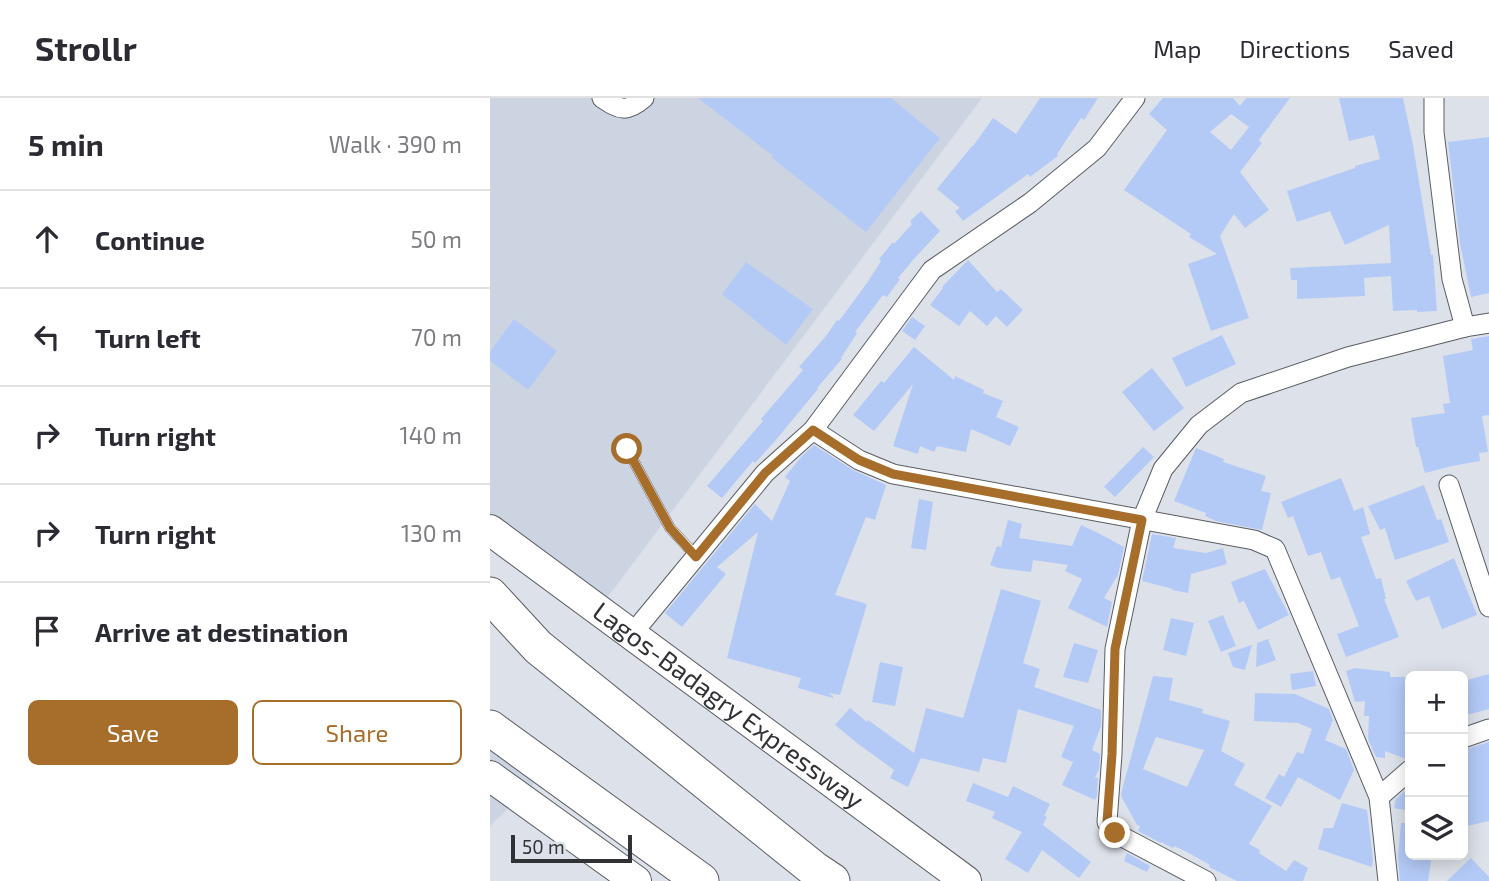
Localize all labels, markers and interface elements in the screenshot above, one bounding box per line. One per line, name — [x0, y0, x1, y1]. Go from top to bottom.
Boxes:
text: Strollr — [35, 28, 137, 68]
text: Map — [1153, 34, 1201, 63]
text: Directions — [1239, 34, 1350, 63]
text: Saved — [1388, 34, 1454, 63]
text: 5 min — [28, 126, 104, 162]
text: Walk · 390 m — [329, 130, 462, 158]
icon: ahead — [28, 220, 66, 258]
text: Continue — [95, 224, 205, 255]
text: 50 m — [411, 225, 462, 253]
icon: left — [28, 318, 66, 356]
text: Turn left — [95, 322, 201, 353]
text: 70 m — [411, 323, 462, 351]
icon: right — [28, 416, 66, 454]
text: Turn right — [95, 420, 216, 451]
text: 140 m — [400, 421, 462, 449]
route start — [611, 433, 642, 464]
icon: right — [28, 514, 66, 552]
text: Turn right — [95, 518, 216, 549]
text: 130 m — [401, 519, 462, 547]
street label: Lagos-Badagry Expressway — [588, 594, 871, 815]
icon: arrive — [28, 612, 66, 650]
text: Arrive at destination — [95, 616, 348, 647]
map controls — [1405, 671, 1468, 860]
button: + — [1405, 671, 1468, 734]
button: Save — [28, 700, 238, 765]
button: Share — [252, 700, 462, 765]
button: − — [1405, 734, 1468, 797]
button: layers — [1405, 797, 1468, 860]
route end — [1099, 817, 1130, 848]
scale bar — [511, 832, 632, 864]
text: 50 m — [522, 835, 565, 858]

